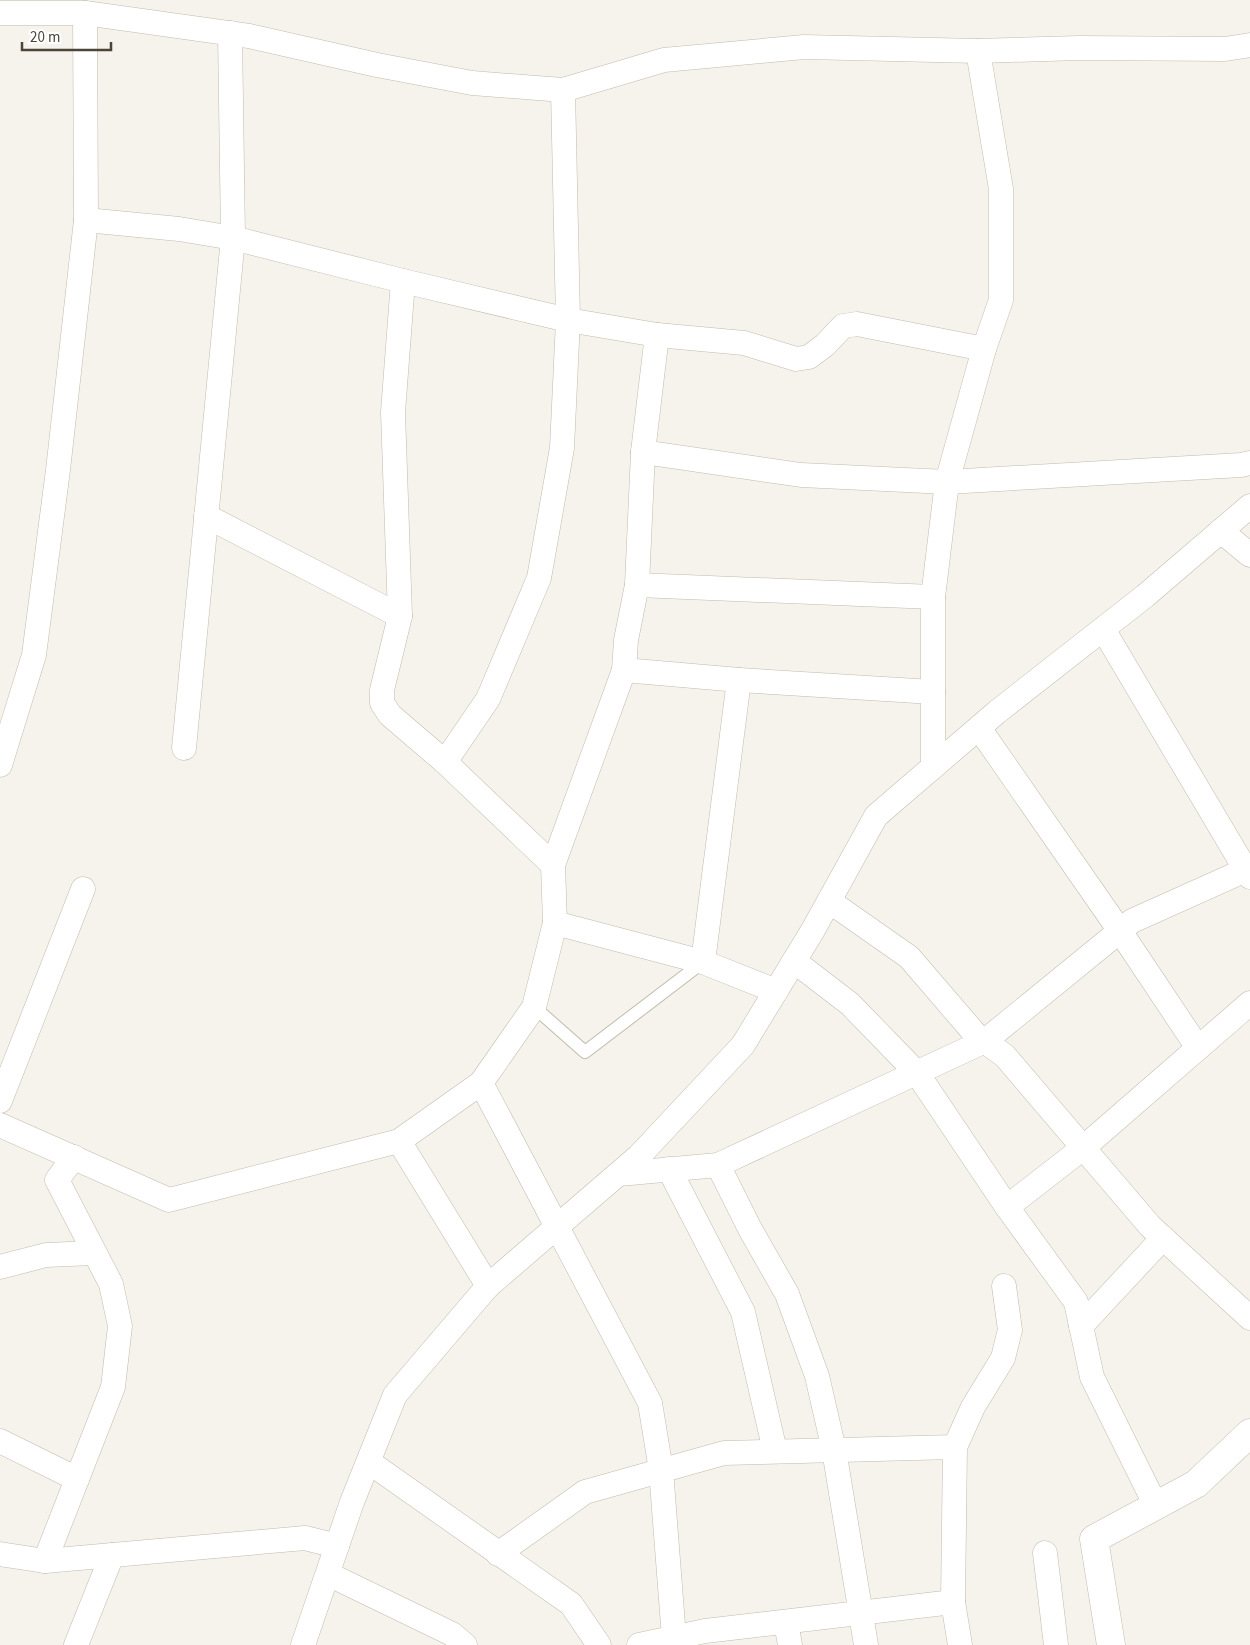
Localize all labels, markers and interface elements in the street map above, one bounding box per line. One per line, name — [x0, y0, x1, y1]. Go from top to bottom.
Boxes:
scale bar — [22, 20, 111, 52]
text: 20 m — [30, 27, 60, 48]

